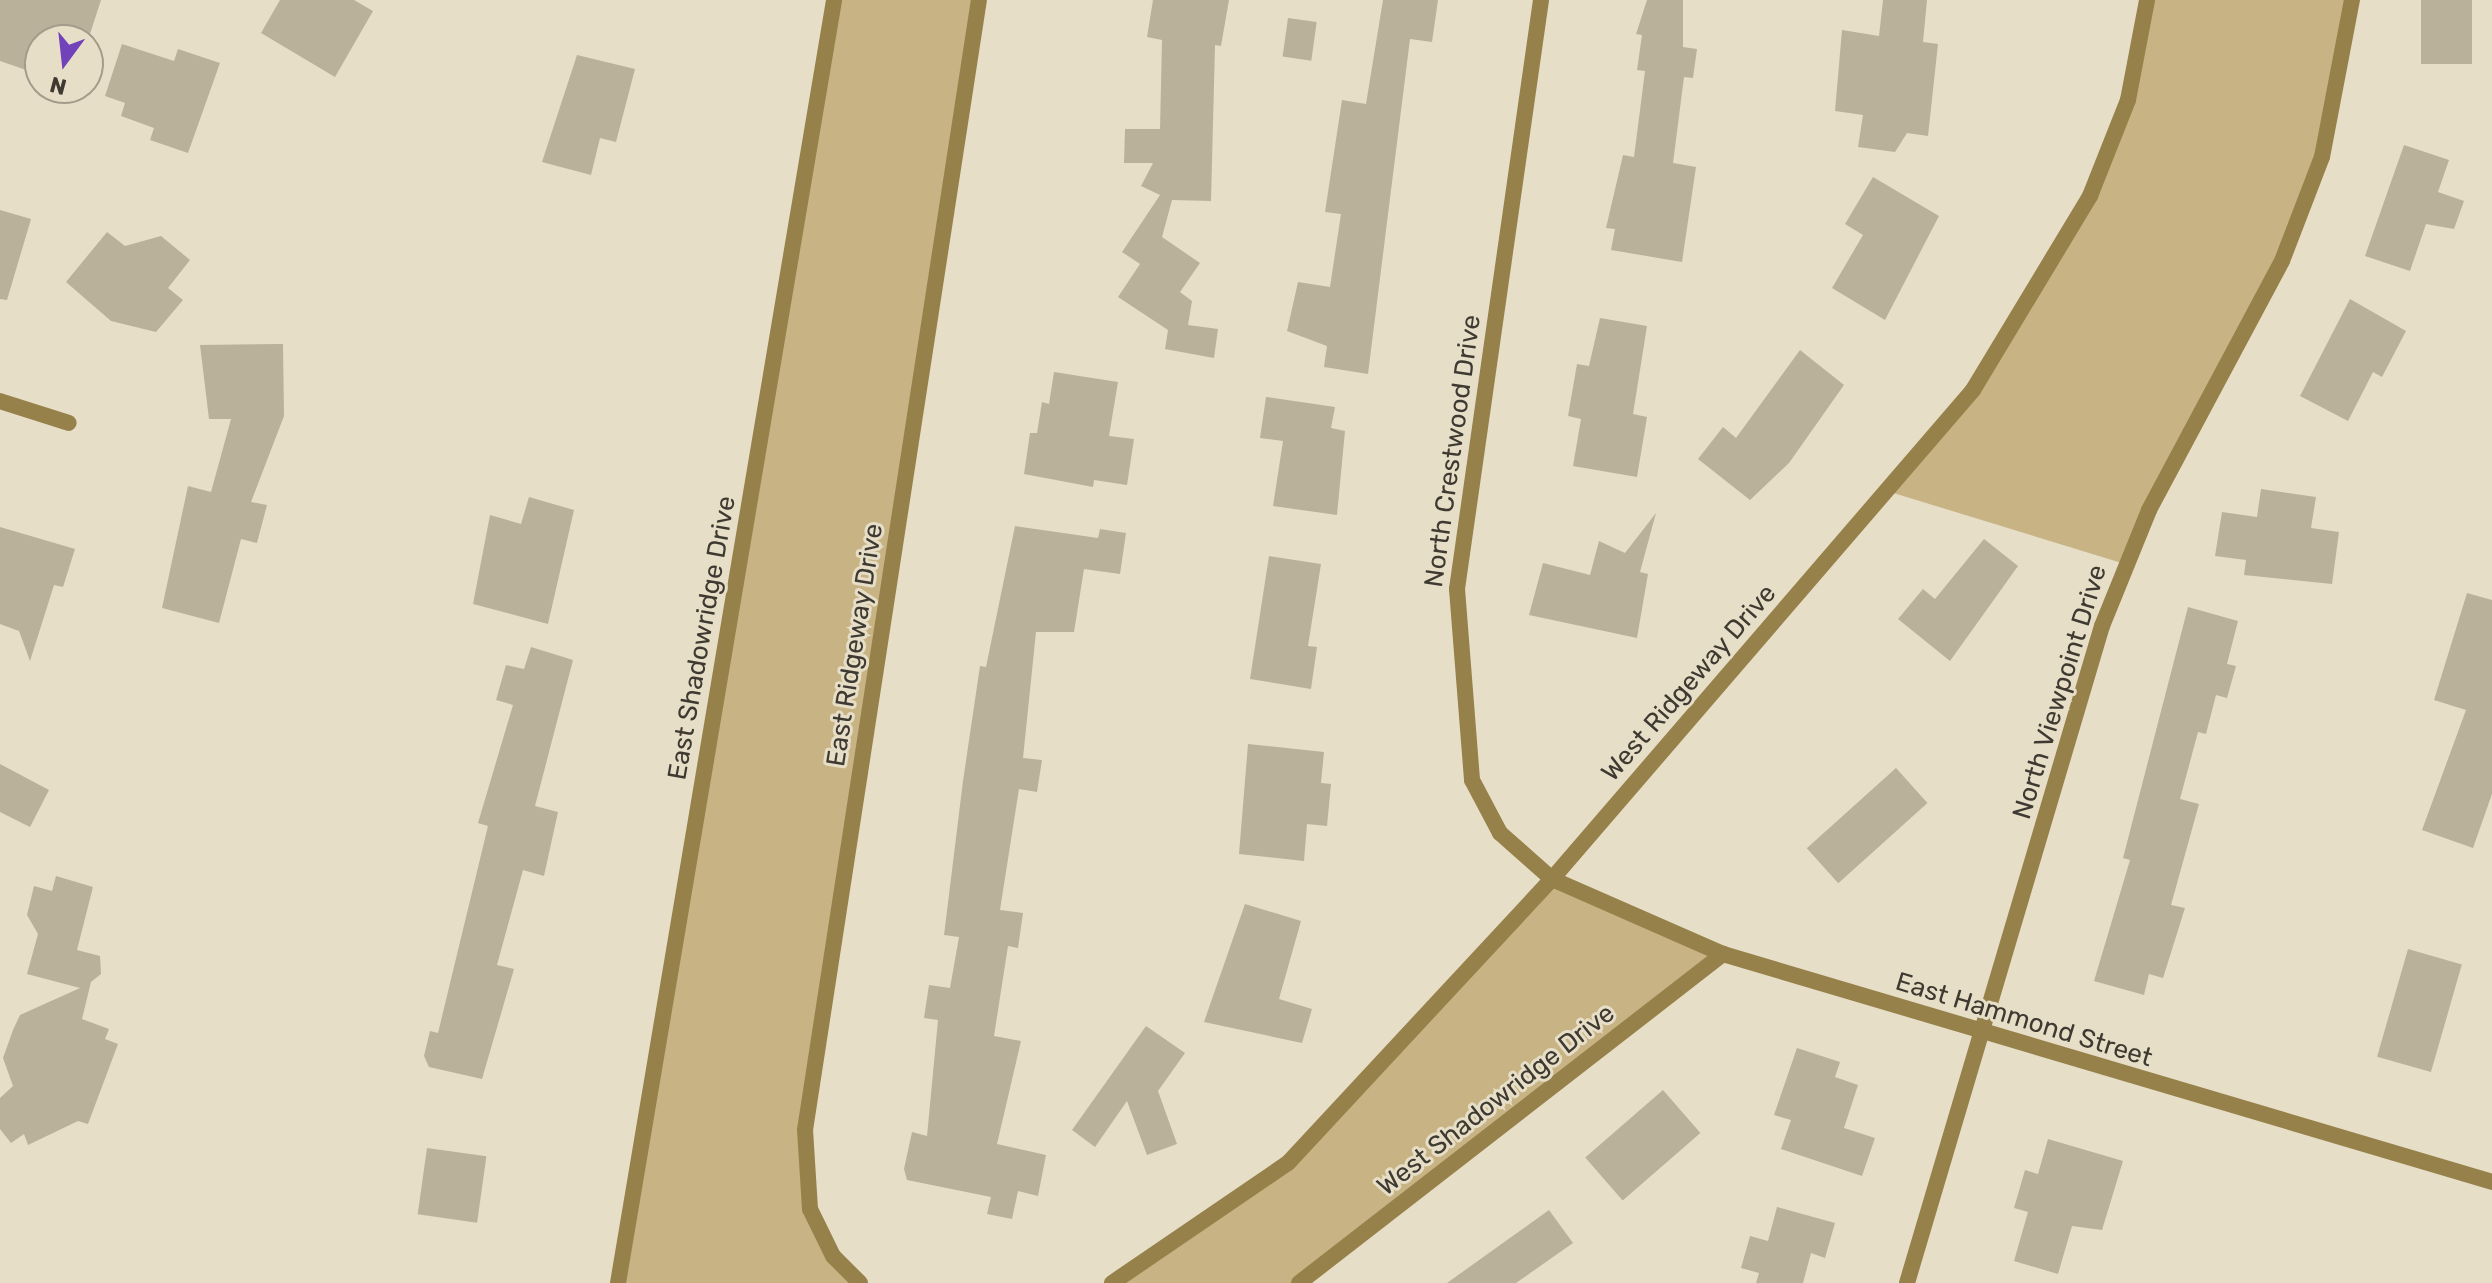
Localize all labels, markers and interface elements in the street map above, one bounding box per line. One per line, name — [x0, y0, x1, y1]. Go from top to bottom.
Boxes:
north arrow — [24, 24, 104, 104]
text: N — [47, 71, 69, 101]
street label: North Crestwood Drive — [1418, 313, 1488, 589]
street label: East Shadowridge Drive — [662, 494, 742, 782]
street label: East Ridgeway Drive — [820, 521, 890, 769]
street label: North Viewpoint Drive — [2006, 561, 2114, 823]
street label: West Ridgeway Drive — [1595, 578, 1783, 788]
street label: East Hammond Street — [1892, 966, 2156, 1074]
street label: West Shadowridge Drive — [1371, 998, 1621, 1202]

